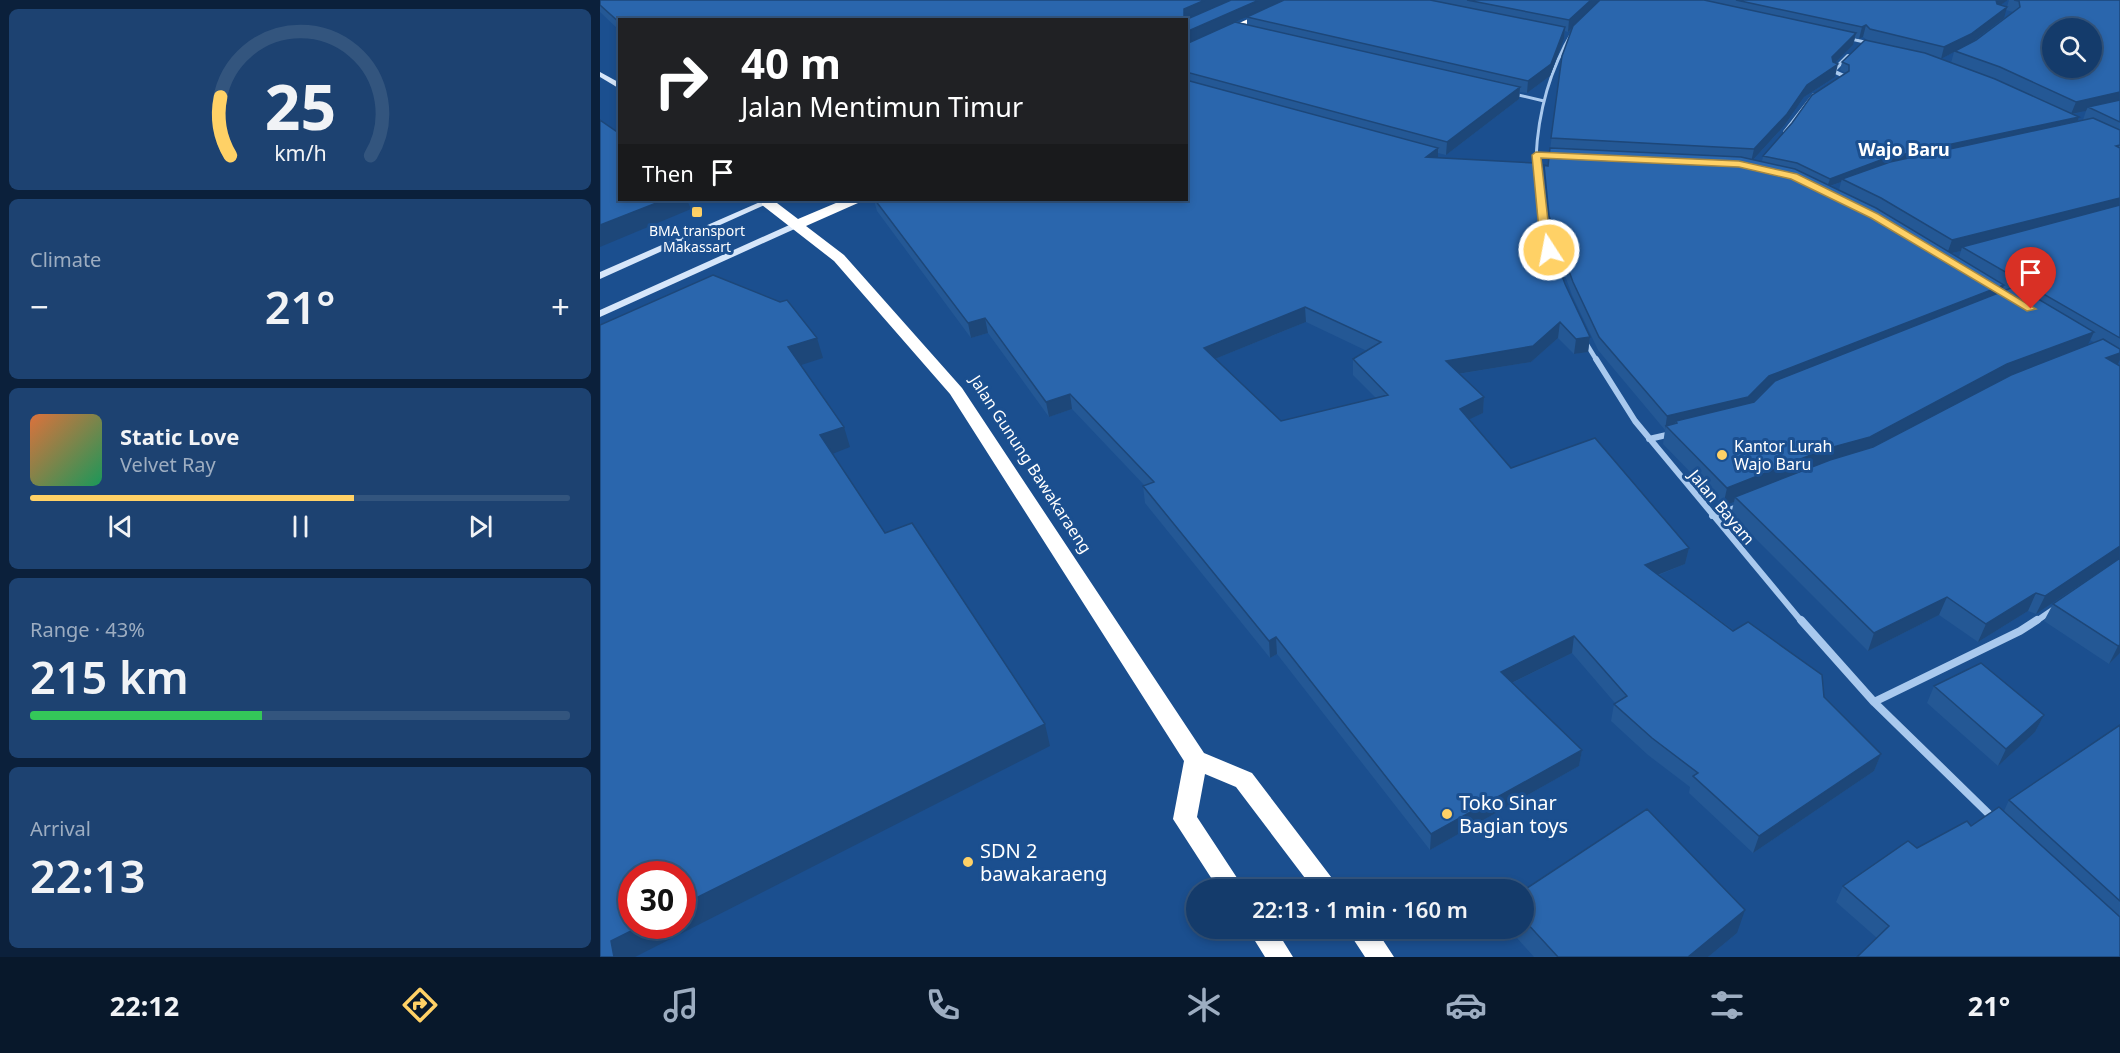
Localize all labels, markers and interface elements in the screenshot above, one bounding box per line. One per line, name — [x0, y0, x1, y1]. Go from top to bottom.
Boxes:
map controls — [2042, 18, 2102, 78]
button: search — [2042, 18, 2102, 78]
text: 40 m — [741, 34, 841, 91]
icon: right — [642, 42, 720, 120]
text: 25 — [264, 63, 336, 148]
text: Jalan Mentimun Timur — [741, 88, 1023, 125]
district label: Wajo Baru — [1858, 137, 1950, 161]
text: km/h — [274, 139, 326, 168]
icon: arrive — [706, 156, 739, 189]
text: Then — [642, 158, 694, 188]
marker: BMA transport Makassart — [690, 205, 704, 219]
position arrow — [1517, 218, 1581, 282]
place label: BMA transport Makassart — [649, 221, 745, 256]
text: Climate — [30, 246, 101, 273]
pin — [2005, 247, 2056, 309]
icon: arrive — [2014, 256, 2047, 289]
text: 21° — [265, 276, 335, 337]
text: − — [30, 284, 49, 329]
text: + — [551, 284, 570, 329]
street label: Jalan Gunung Bawakaraeng — [964, 369, 1097, 557]
text: Static Love — [120, 421, 239, 451]
place label: Kantor Lurah Wajo Baru — [1734, 435, 1832, 475]
marker: Kantor Lurah Wajo Baru — [1715, 448, 1729, 462]
text: Velvet Ray — [120, 451, 216, 478]
street label: Jalan Bayam — [1683, 463, 1760, 549]
icon: previous — [104, 510, 137, 543]
icon: pause — [284, 510, 317, 543]
icon: next — [464, 510, 497, 543]
text: Range · 43% — [30, 616, 145, 643]
text: 215 km — [30, 646, 189, 707]
place label: Toko Sinar Bagian toys — [1459, 789, 1568, 839]
marker: Toko Sinar Bagian toys — [1440, 807, 1454, 821]
text: Arrival — [30, 815, 91, 842]
place label: SDN 2 bawakaraeng — [980, 837, 1107, 887]
text: 22:13 — [30, 845, 145, 906]
marker: SDN 2 bawakaraeng — [961, 855, 975, 869]
speed limit sign: 30 — [618, 861, 696, 939]
text: 22:13 · 1 min · 160 m — [1252, 894, 1468, 924]
icon: directions — [399, 984, 441, 1026]
icon: music — [660, 984, 702, 1026]
icon: phone — [922, 984, 964, 1026]
icon: climate — [1183, 984, 1225, 1026]
icon: car — [1445, 984, 1487, 1026]
icon: filters — [1706, 984, 1748, 1026]
text: 22:12 — [110, 987, 179, 1024]
text: 21° — [1968, 987, 2010, 1024]

